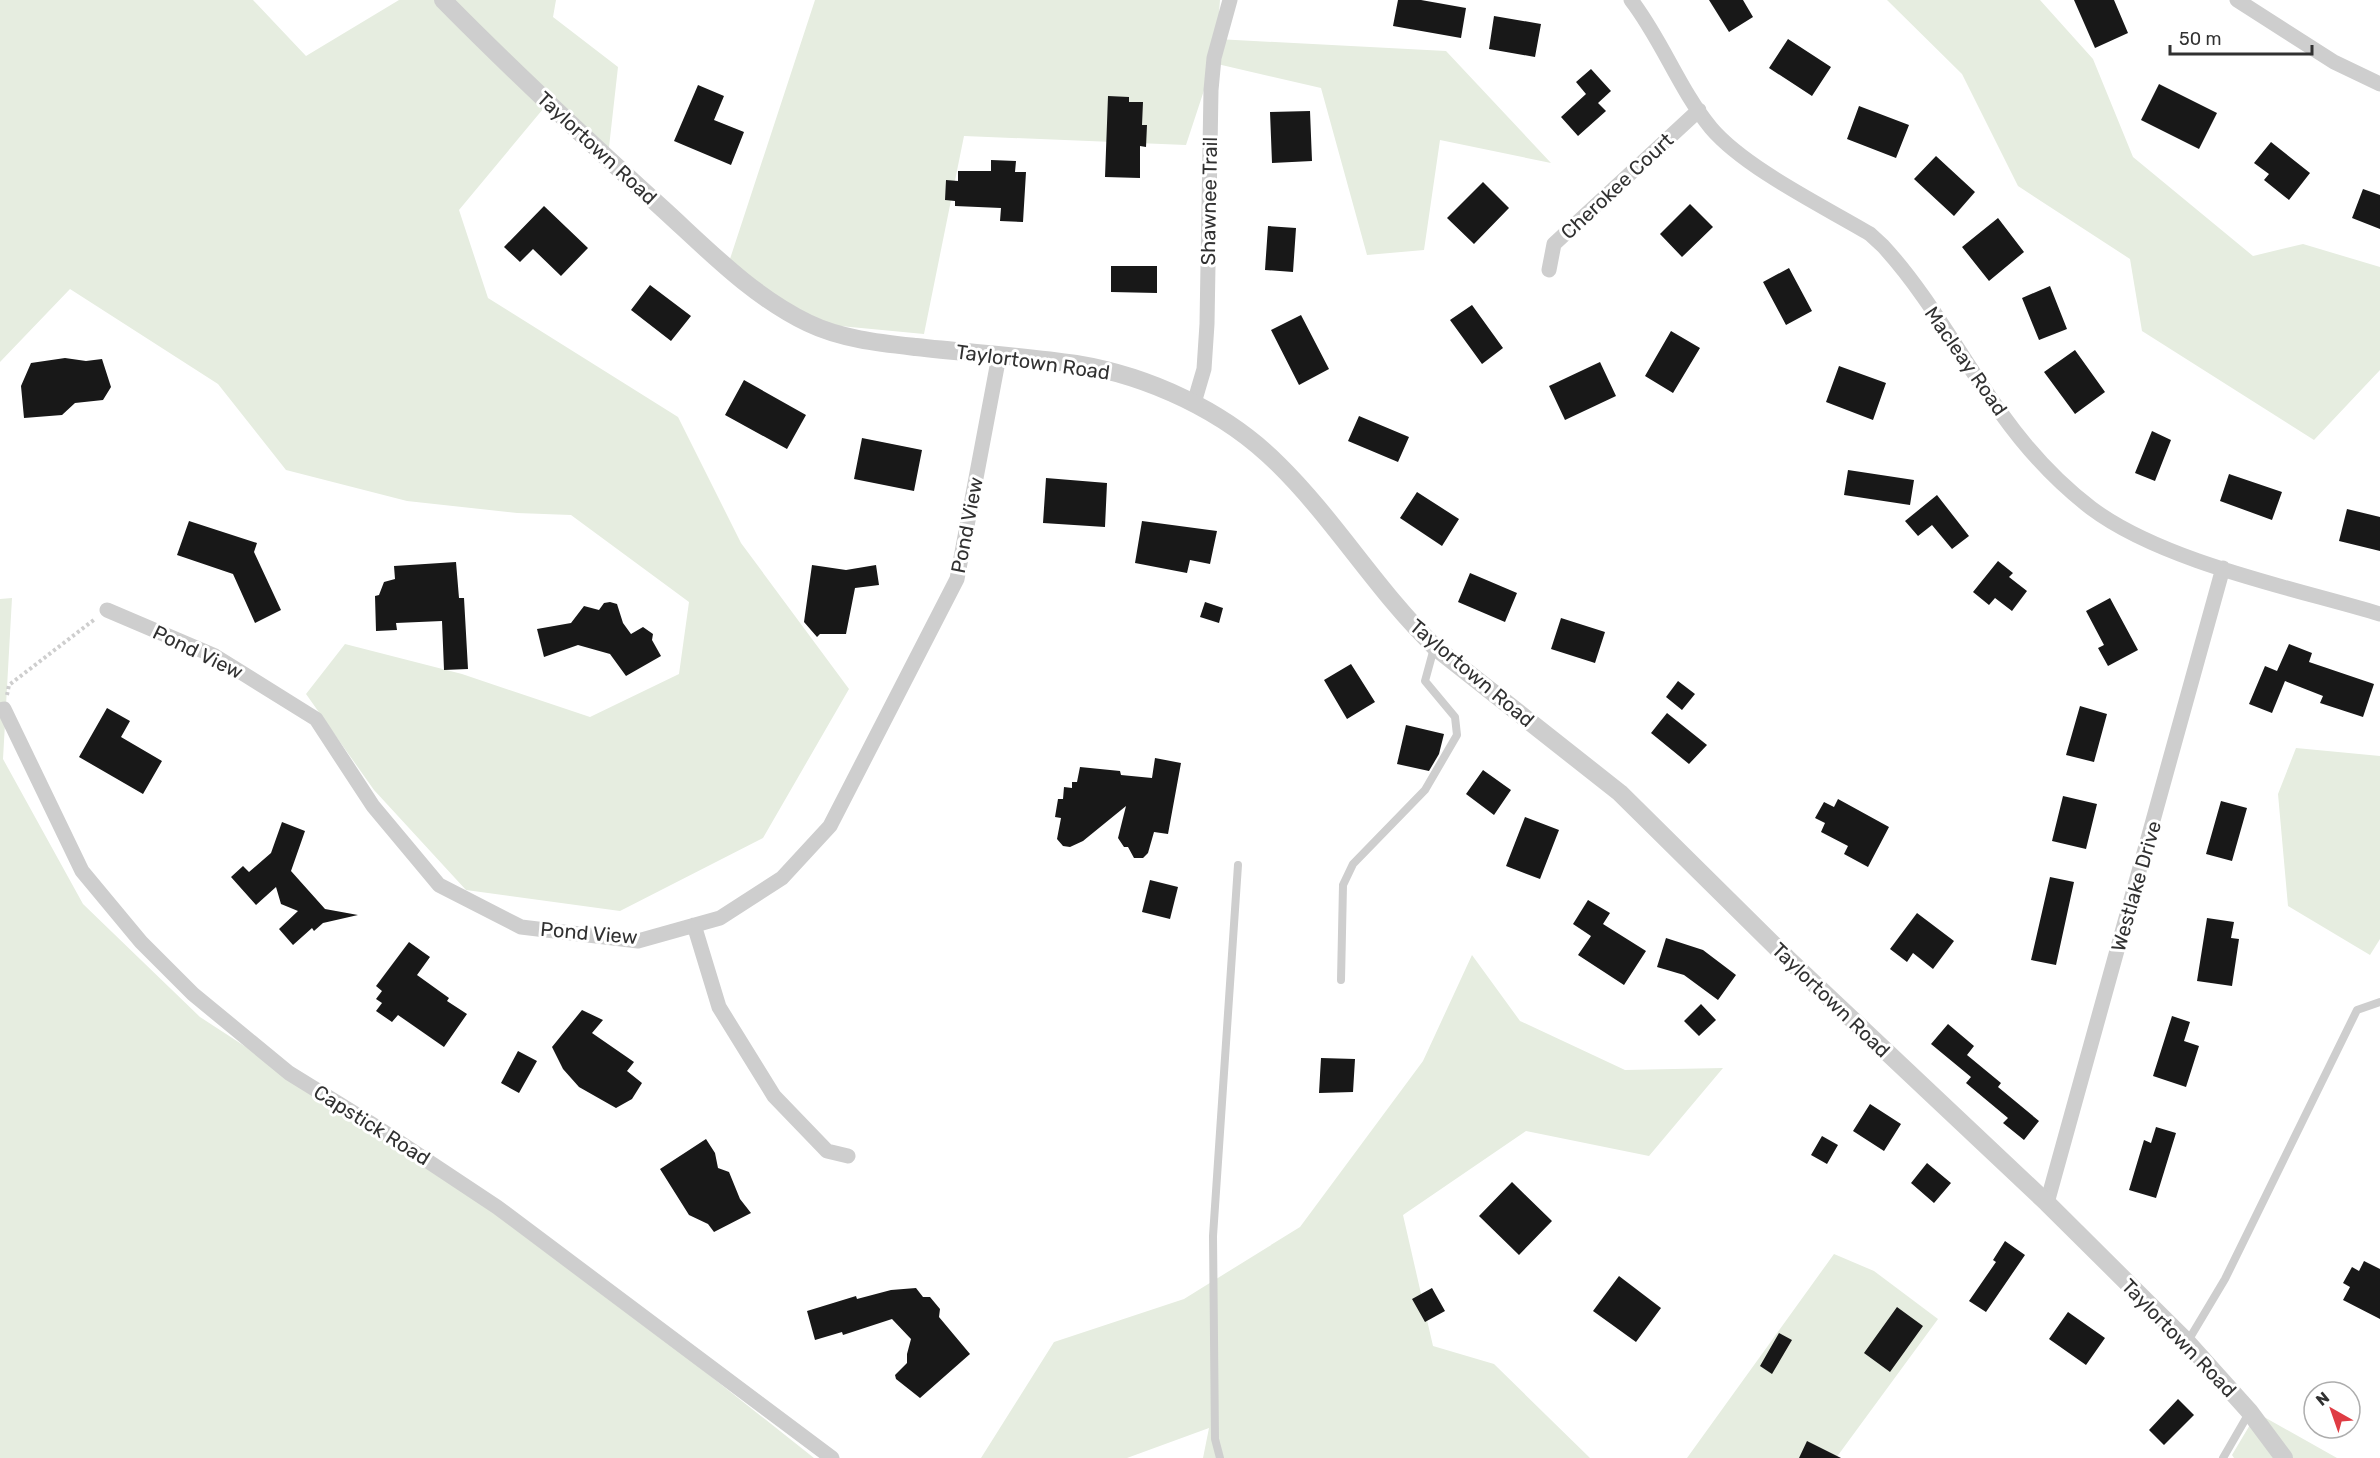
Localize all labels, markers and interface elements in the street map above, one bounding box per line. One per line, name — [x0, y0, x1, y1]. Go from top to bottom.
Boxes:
scale bar — [2170, 18, 2312, 56]
text: 50 m — [2179, 28, 2222, 50]
street label: Taylortown Road — [532, 86, 662, 210]
street label: Cherokee Court — [1556, 128, 1678, 244]
street label: Shawnee Trail — [1196, 136, 1222, 266]
street label: Macleay Road — [1920, 302, 2012, 420]
street label: Taylortown Road — [955, 339, 1111, 385]
street label: Pond View — [946, 475, 988, 575]
street label: Taylortown Road — [1405, 614, 1539, 732]
street label: Pond View — [149, 620, 247, 684]
street label: Westlake Drive — [2106, 818, 2166, 954]
street label: Pond View — [539, 917, 639, 949]
street label: Taylortown Road — [1767, 938, 1895, 1062]
street label: Capstick Road — [309, 1080, 435, 1170]
street label: Taylortown Road — [2117, 1274, 2241, 1402]
north arrow — [2302, 1380, 2362, 1440]
text: N — [2312, 1388, 2333, 1410]

